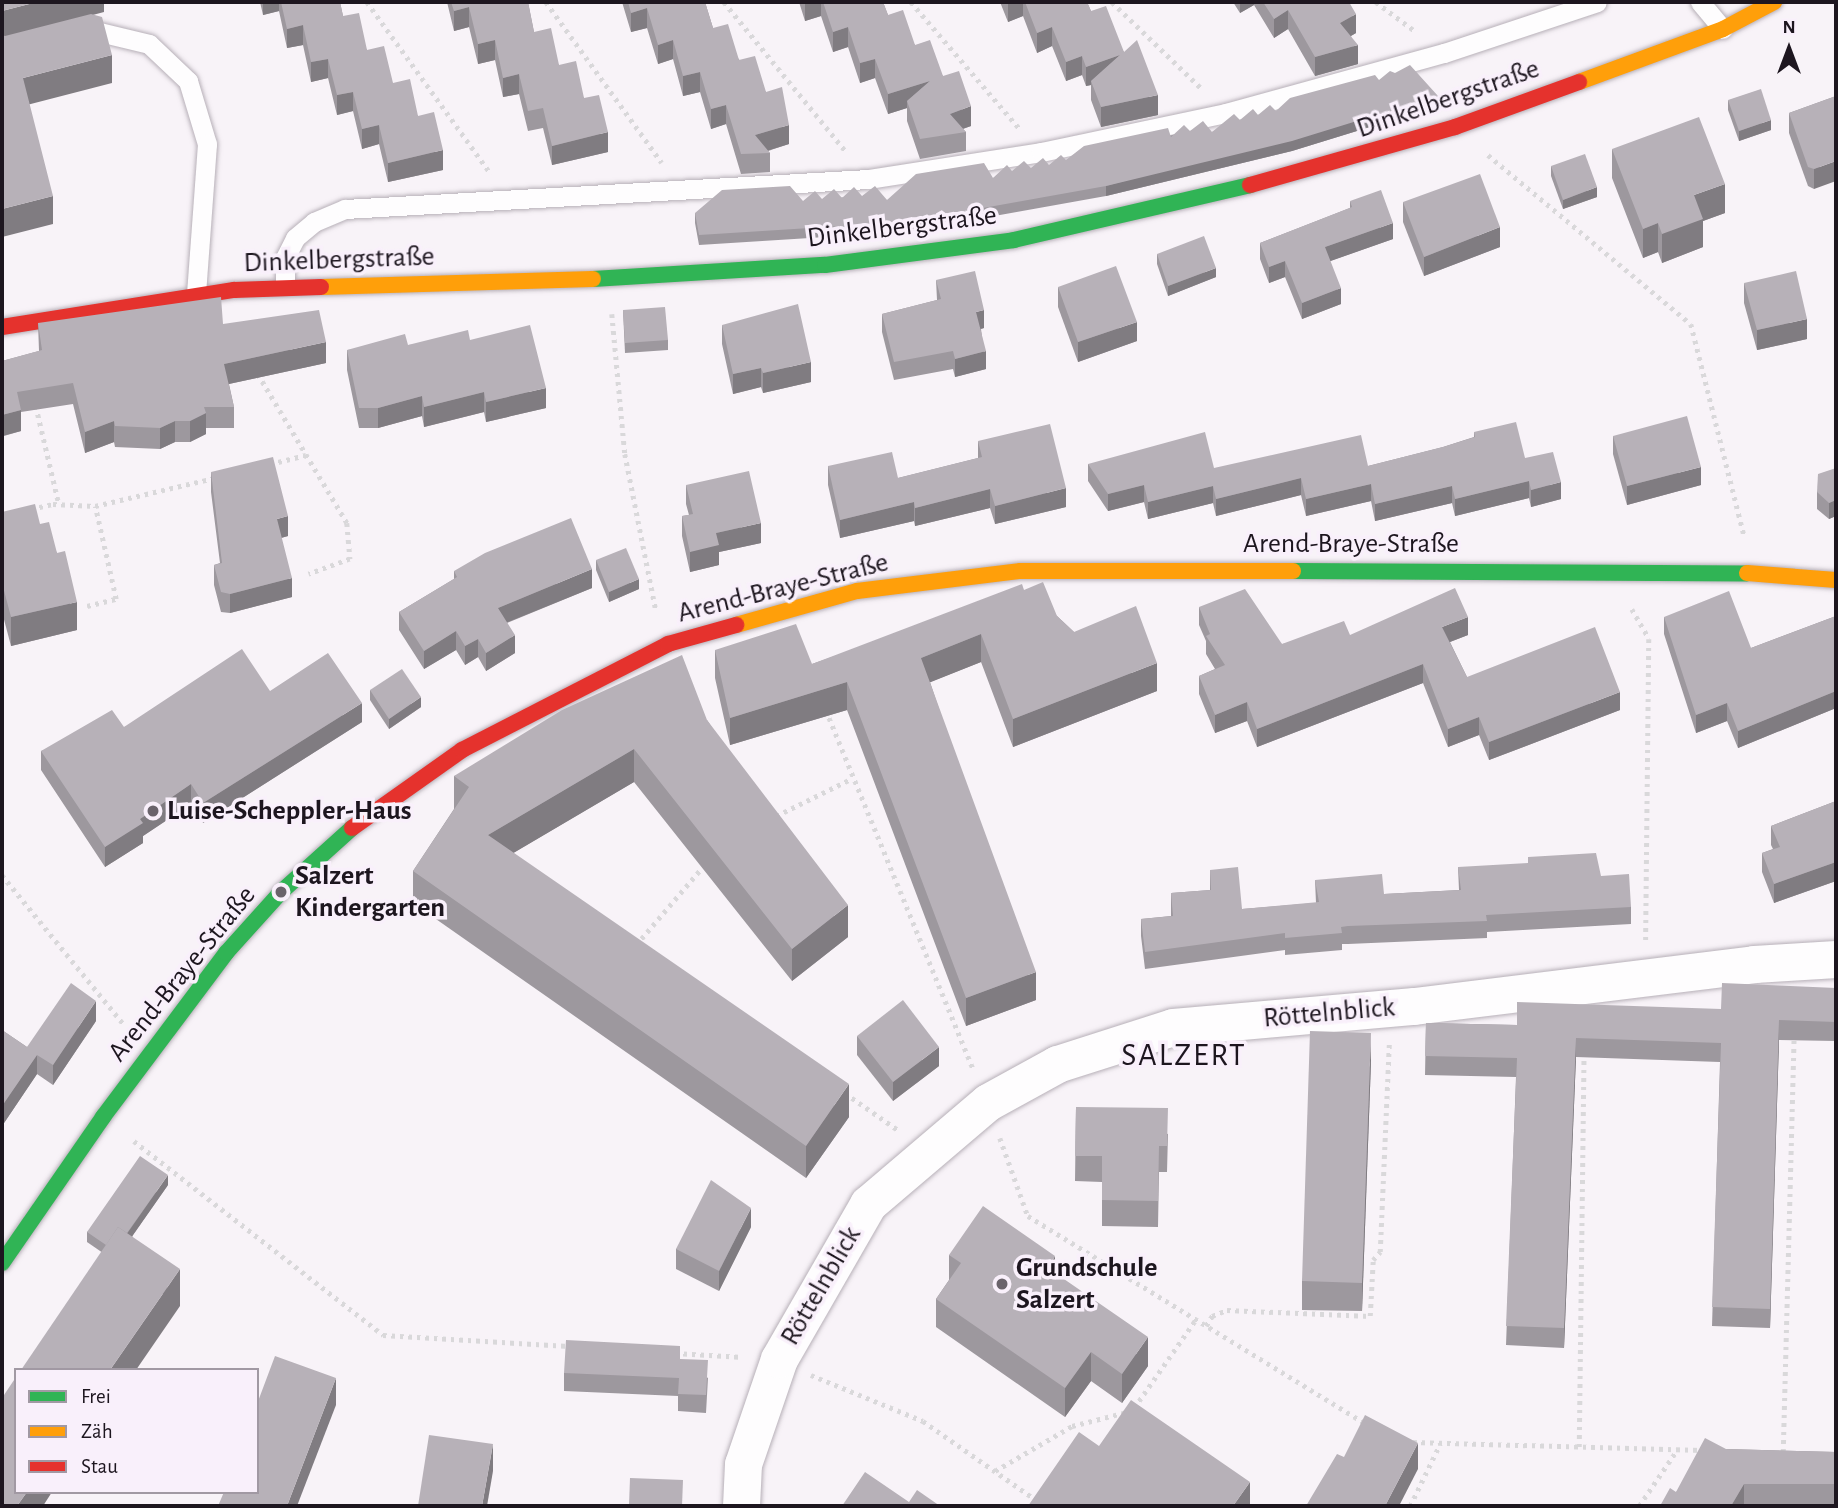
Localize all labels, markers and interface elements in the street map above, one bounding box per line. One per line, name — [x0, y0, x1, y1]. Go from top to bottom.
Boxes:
north arrow — [1754, 14, 1824, 84]
text: N — [1782, 18, 1796, 37]
street label: Dinkelbergstraße — [1352, 52, 1544, 146]
street label: Dinkelbergstraße — [805, 199, 999, 255]
street label: Dinkelbergstraße — [243, 240, 435, 280]
street label: Arend-Braye-Straße — [1243, 527, 1459, 561]
street label: Arend-Braye-Straße — [674, 546, 892, 630]
place label: Luise‑Scheppler‑Haus — [167, 794, 412, 828]
marker: Luise‑Scheppler‑Haus — [145, 803, 161, 819]
place label: Salzert Kindergarten — [295, 859, 445, 925]
street label: Arend-Braye-Straße — [101, 880, 263, 1068]
marker: Salzert Kindergarten — [273, 884, 289, 900]
street label: Röttelnblick — [1262, 991, 1396, 1035]
district label: SALZERT — [1122, 1036, 1246, 1074]
street label: Röttelnblick — [774, 1221, 868, 1351]
place label: Grundschule Salzert — [1016, 1251, 1158, 1317]
marker: Grundschule Salzert — [994, 1276, 1010, 1292]
legend — [14, 1368, 259, 1494]
text: Frei — [81, 1386, 111, 1407]
text: Zäh — [81, 1421, 113, 1442]
text: Stau — [81, 1456, 118, 1477]

